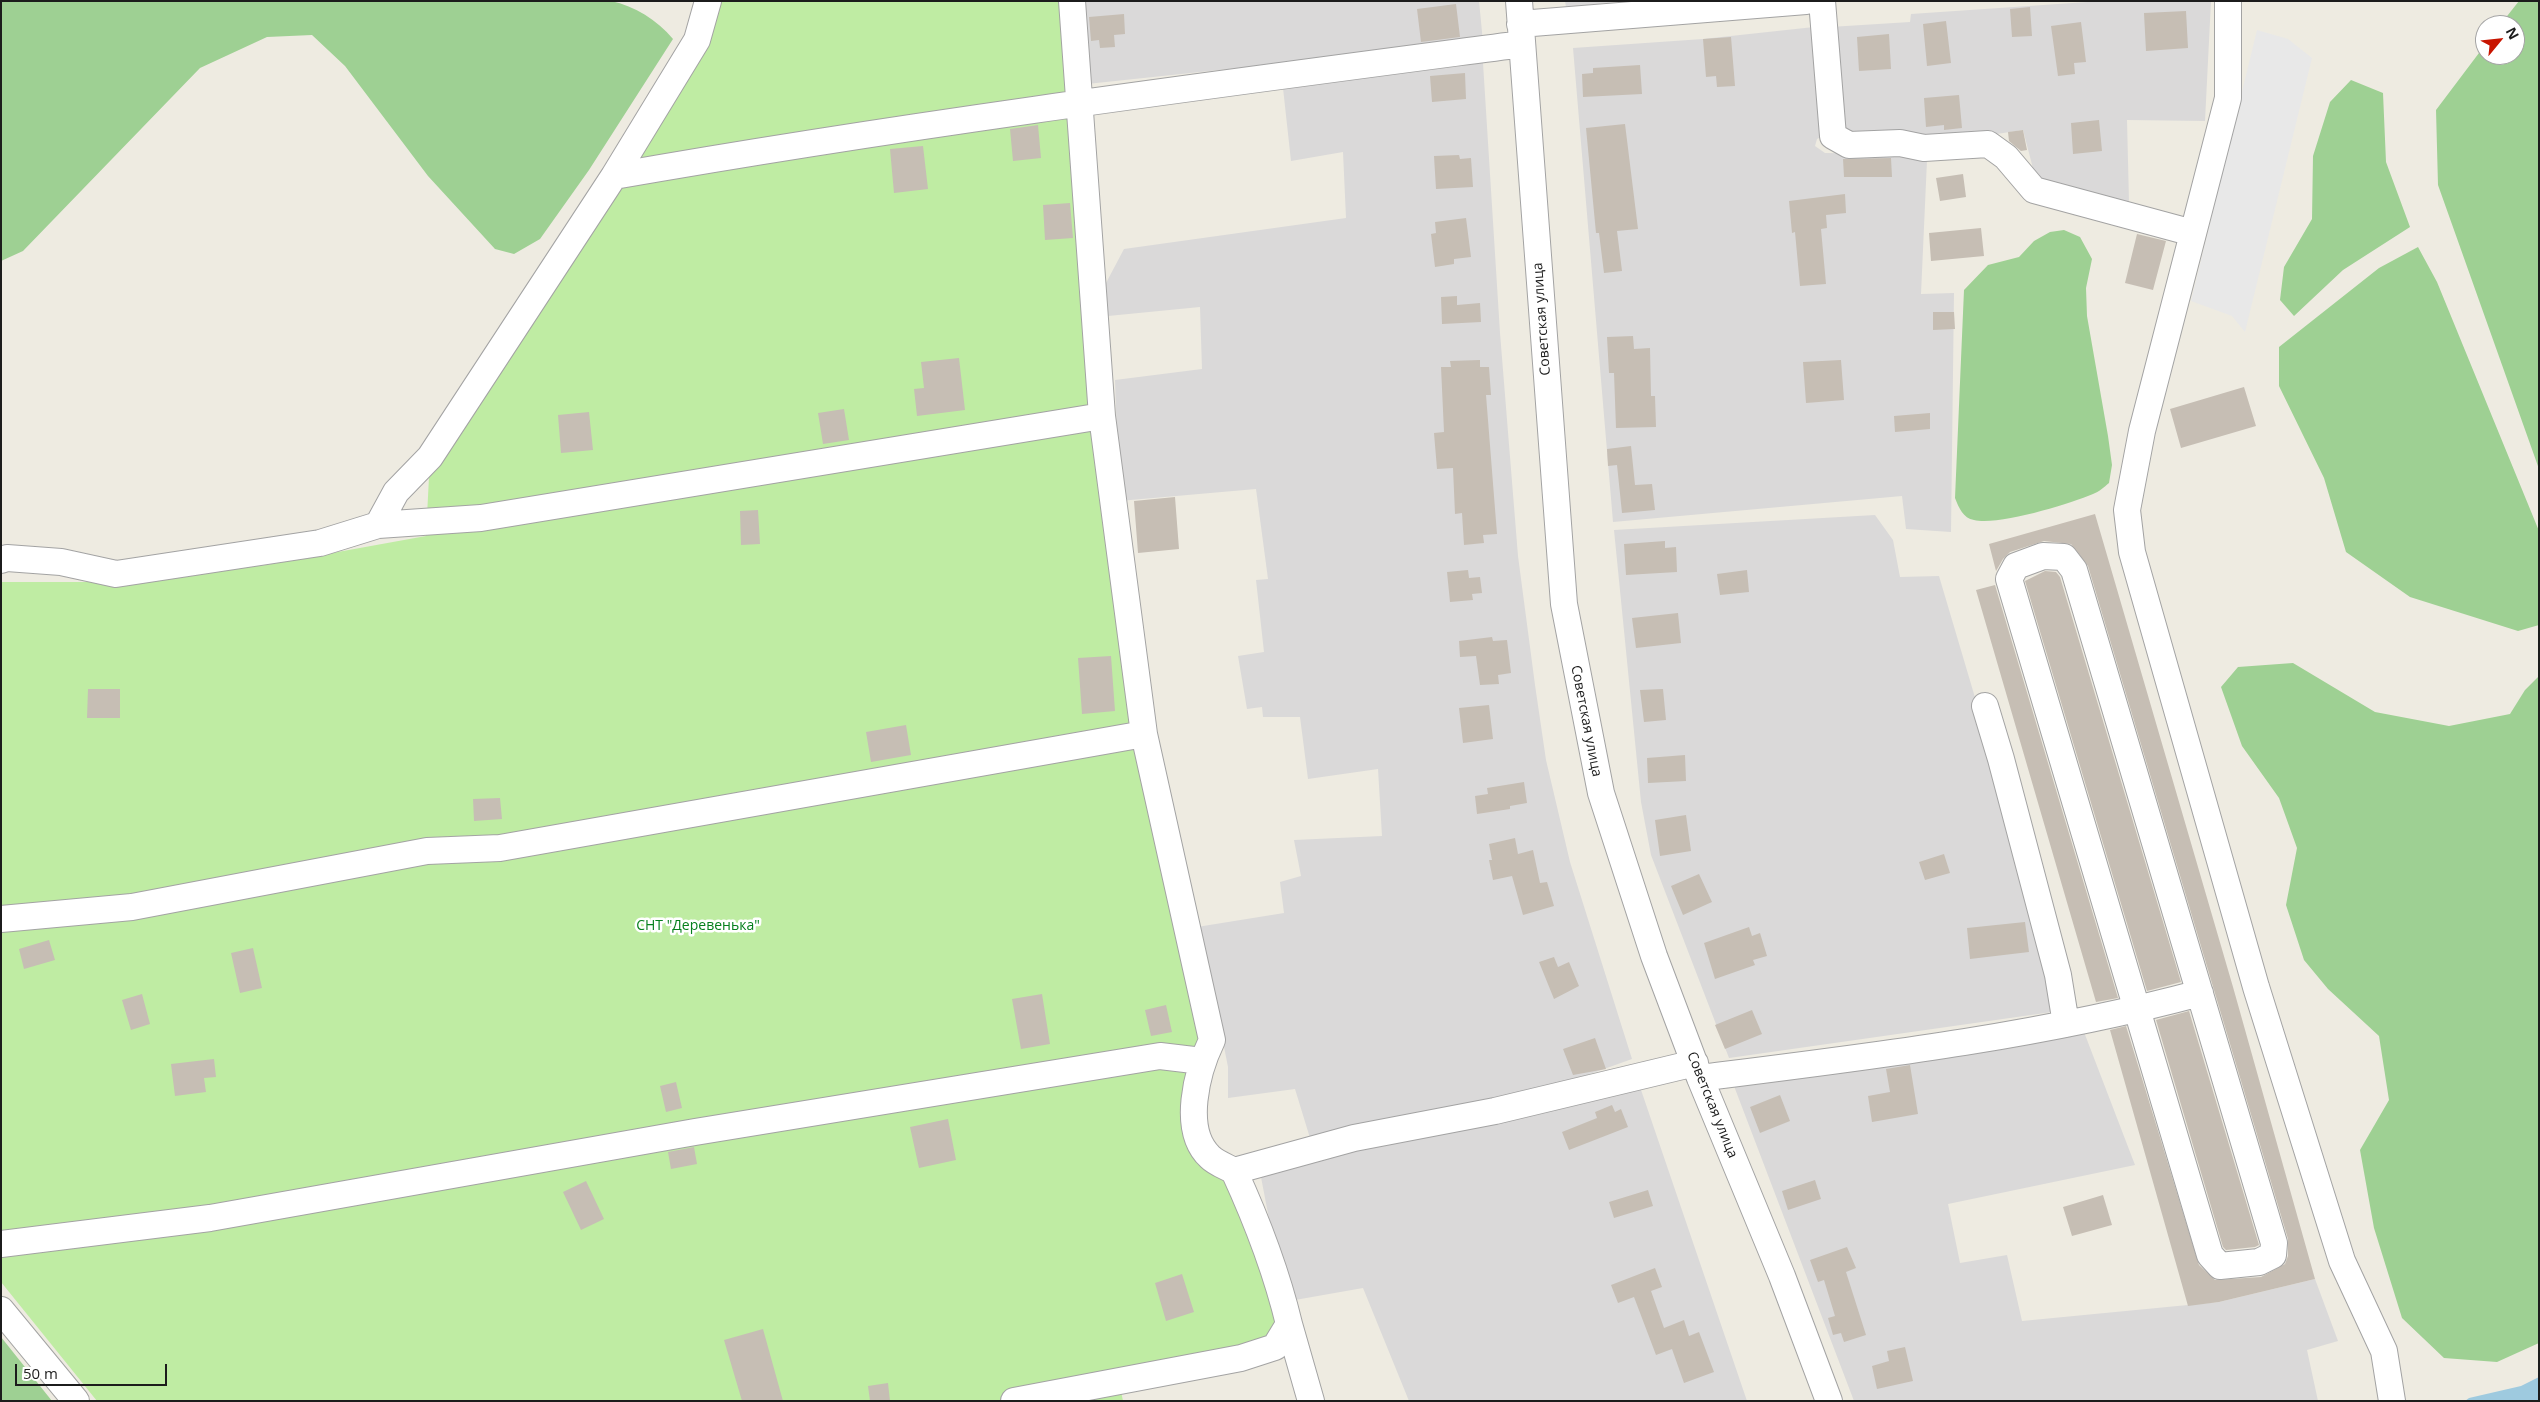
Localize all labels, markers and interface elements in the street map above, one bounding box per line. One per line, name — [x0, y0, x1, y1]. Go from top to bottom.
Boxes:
north arrow — [2475, 15, 2525, 65]
text: N — [2502, 24, 2524, 43]
street label: Советская улица — [1530, 262, 1554, 376]
street label: Советская улица — [1567, 664, 1605, 778]
park label: СНТ "Деревенька" — [636, 918, 760, 934]
street label: Советская улица — [1683, 1049, 1741, 1161]
scale bar — [18, 1354, 170, 1386]
text: 50 m — [23, 1363, 58, 1383]

